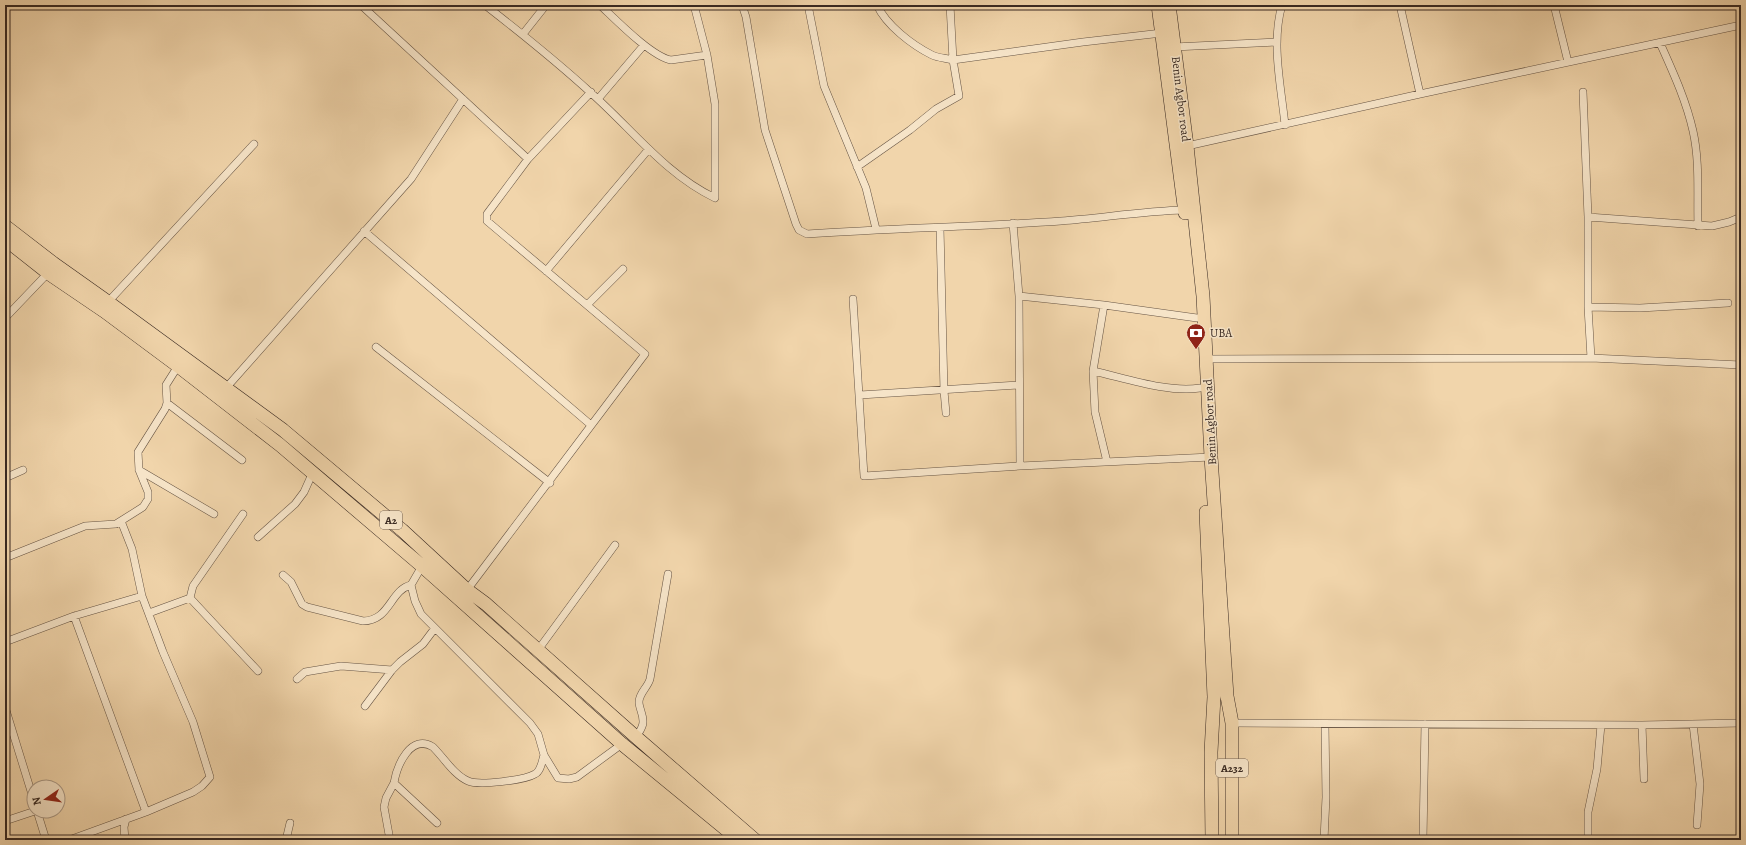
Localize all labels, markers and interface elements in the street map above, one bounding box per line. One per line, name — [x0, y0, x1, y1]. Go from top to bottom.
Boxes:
street label: Benin Agbor road — [1168, 55, 1194, 143]
bank icon: UBA — [1185, 322, 1207, 350]
place label: UBA — [1210, 325, 1233, 341]
street label: Benin Agbor road — [1200, 378, 1220, 465]
road number: A2 — [380, 511, 402, 529]
road number: A232 — [1216, 759, 1248, 777]
north arrow — [26, 779, 66, 819]
text: N — [29, 796, 45, 807]

